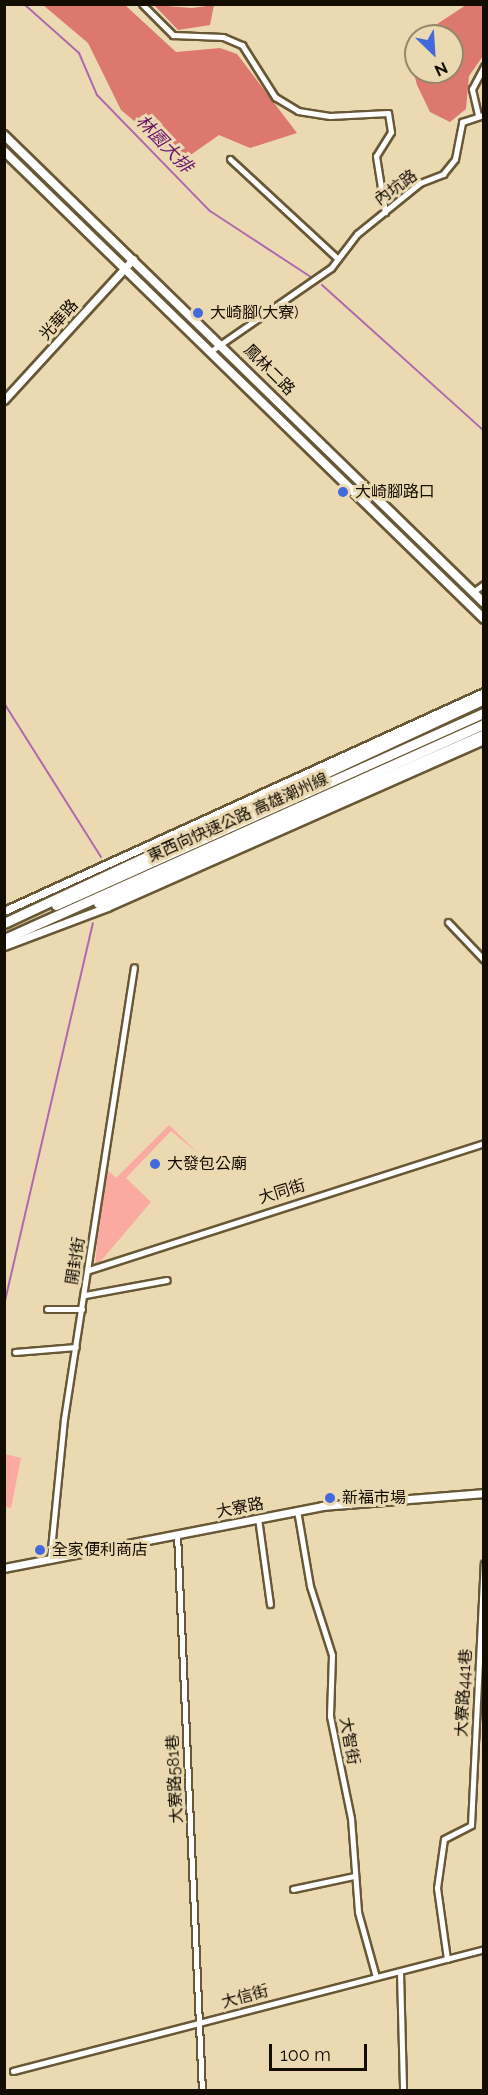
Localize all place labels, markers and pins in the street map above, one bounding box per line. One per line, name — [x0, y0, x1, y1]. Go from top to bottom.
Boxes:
place label: 大崎腳(大寮) — [210, 303, 299, 323]
marker: 大崎腳(大寮) — [191, 306, 205, 320]
place label: 大崎腳路口 — [355, 482, 435, 502]
marker: 大崎腳路口 — [336, 485, 350, 499]
place label: 大發包公廟 — [167, 1154, 247, 1174]
marker: 大發包公廟 — [148, 1157, 162, 1171]
place label: 新福市場 — [342, 1488, 406, 1508]
marker: 新福市場 — [323, 1491, 337, 1505]
place label: 全家便利商店 — [52, 1540, 148, 1560]
marker: 全家便利商店 — [33, 1543, 47, 1557]

